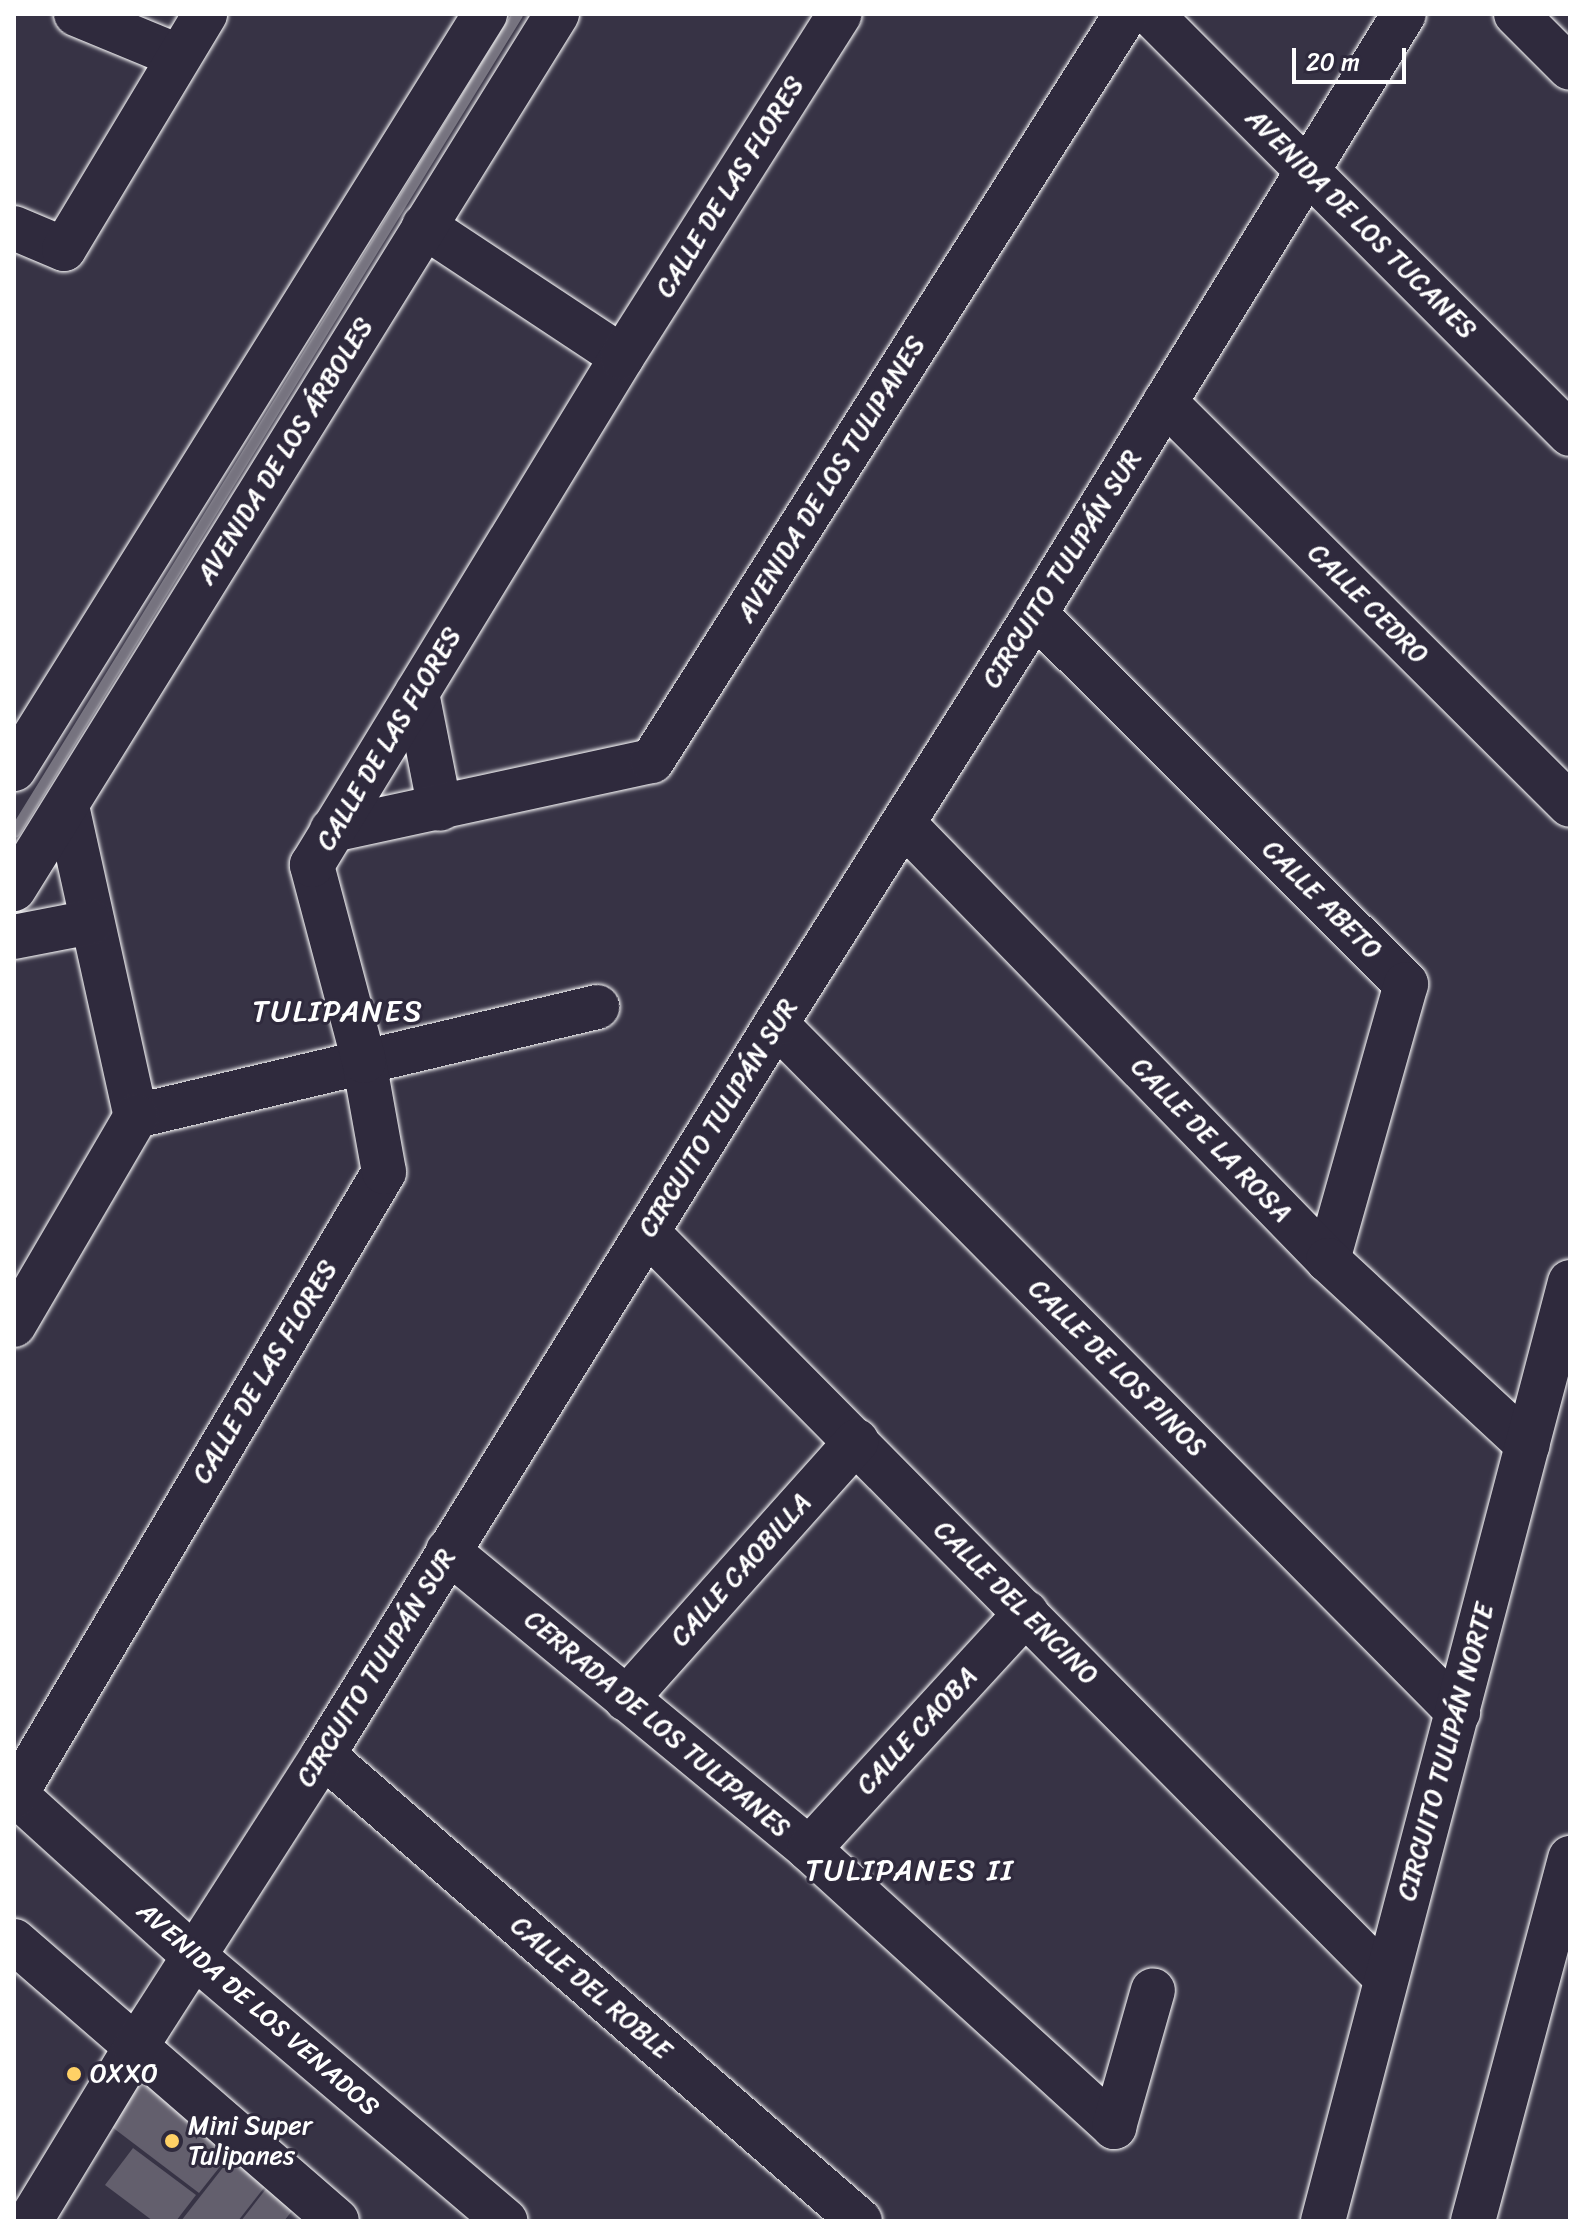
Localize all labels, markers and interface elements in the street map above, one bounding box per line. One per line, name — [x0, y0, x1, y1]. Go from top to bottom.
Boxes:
scale bar — [1296, 32, 1410, 82]
text: 20 m — [1306, 41, 1360, 83]
street label: CALLE DE LAS FLORES — [649, 70, 811, 304]
street label: AVENIDA DE LOS TUCANES — [1239, 102, 1483, 346]
street label: AVENIDA DE LOS ÁRBOLES — [190, 311, 380, 591]
street label: AVENIDA DE LOS TULIPANES — [729, 329, 933, 629]
street label: CIRCUITO TULIPÁN SUR — [975, 443, 1149, 695]
street label: CALLE CEDRO — [1301, 537, 1435, 671]
street label: CALLE DE LAS FLORES — [310, 621, 468, 857]
street label: CALLE ABETO — [1255, 833, 1389, 967]
street label: CIRCUITO TULIPÁN SUR — [631, 992, 805, 1244]
district label: TULIPANES — [253, 993, 423, 1029]
street label: CALLE DE LA ROSA — [1124, 1051, 1298, 1229]
street label: CALLE DE LAS FLORES — [186, 1254, 344, 1490]
street label: CALLE DE LOS PINOS — [1020, 1271, 1214, 1465]
street label: CALLE CAOBILLA — [664, 1487, 818, 1653]
street label: CALLE DEL ENCINO — [928, 1515, 1104, 1691]
street label: CIRCUITO TULIPÁN SUR — [289, 1542, 463, 1794]
street label: CIRCUITO TULIPÁN NORTE — [1391, 1600, 1501, 1904]
street label: CERRADA DE LOS TULIPANES — [517, 1603, 797, 1845]
street label: CALLE CAOBA — [850, 1661, 984, 1801]
district label: TULIPANES II — [807, 1852, 1013, 1888]
street label: AVENIDA DE LOS VENADOS — [130, 1894, 386, 2124]
street label: CALLE DEL ROBLE — [504, 1910, 678, 2066]
place label: OXXO — [90, 2058, 158, 2090]
marker: OXXO — [65, 2065, 83, 2083]
place label: Mini Super Tulipanes — [188, 2110, 312, 2172]
marker: Mini Super Tulipanes — [163, 2132, 181, 2150]

